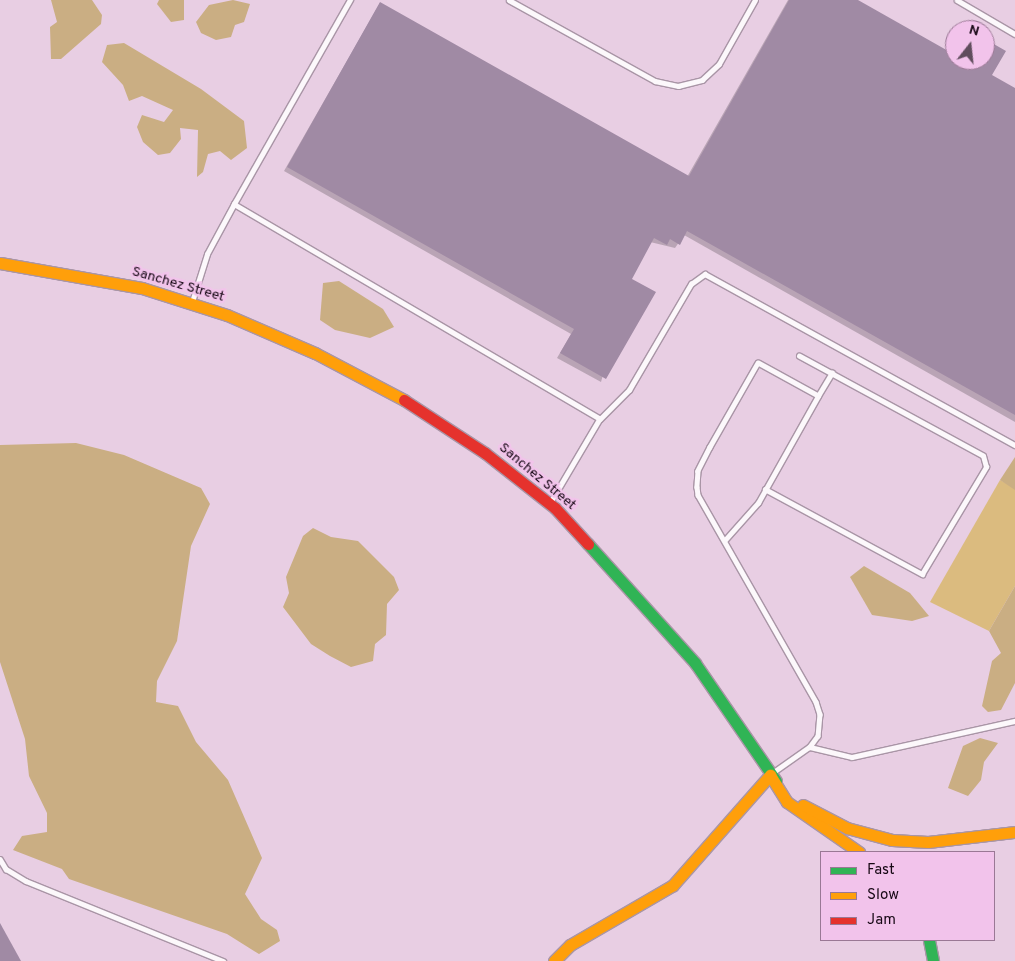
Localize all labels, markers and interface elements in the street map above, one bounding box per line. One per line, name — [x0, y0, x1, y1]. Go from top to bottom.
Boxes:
north arrow — [945, 20, 995, 70]
text: N — [967, 22, 981, 41]
street label: Sanchez Street — [130, 264, 226, 306]
street label: Sanchez Street — [495, 440, 579, 514]
legend — [820, 851, 995, 941]
text: Fast — [867, 861, 895, 880]
text: Slow — [867, 886, 899, 905]
text: Jam — [867, 911, 896, 930]

